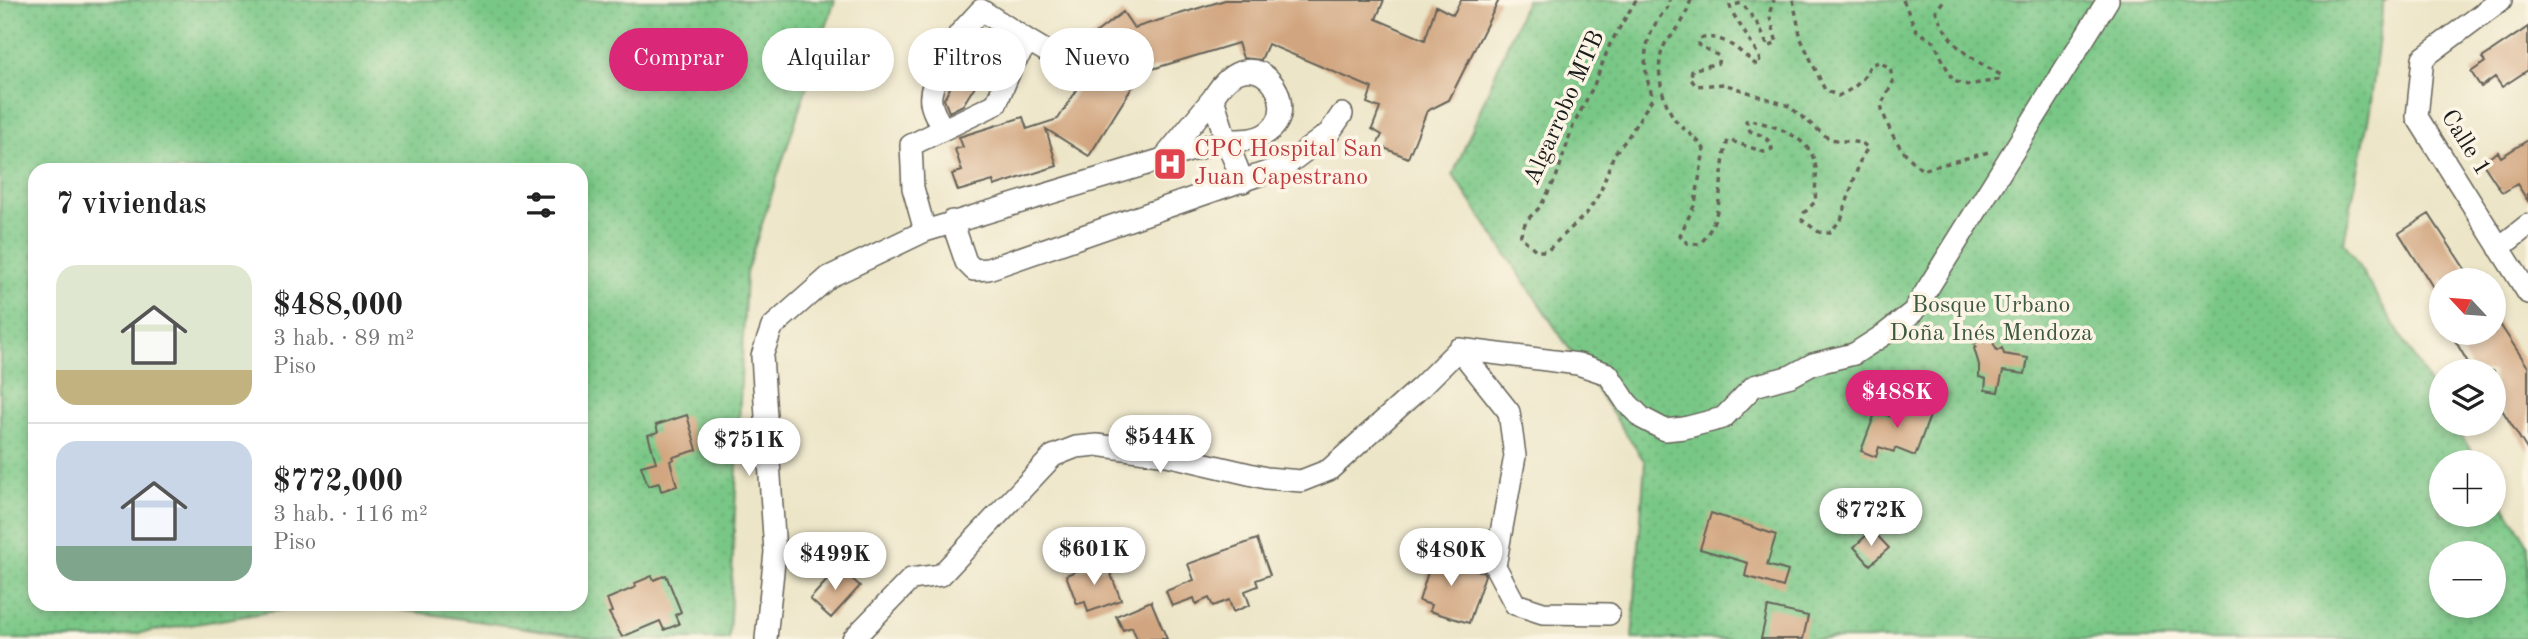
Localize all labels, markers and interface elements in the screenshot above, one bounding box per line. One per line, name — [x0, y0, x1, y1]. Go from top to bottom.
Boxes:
street label: Algarrobo MTB — [1520, 27, 1610, 189]
chip: Comprar — [609, 28, 748, 91]
chip: Alquilar — [762, 28, 894, 91]
chip: Filtros — [908, 28, 1026, 91]
chip: Nuevo — [1040, 28, 1154, 91]
street label: Calle 1 — [2436, 106, 2494, 180]
place label: CPC Hospital San Juan Capestrano — [1194, 138, 1383, 190]
hospital icon: CPC Hospital San Juan Capestrano — [1151, 145, 1189, 183]
icon: filters — [522, 186, 560, 224]
text: 7 viviendas — [56, 190, 206, 220]
north arrow — [2429, 268, 2506, 345]
map controls — [2429, 268, 2506, 618]
text: $488,000 — [273, 291, 403, 321]
icon: home — [112, 293, 196, 377]
park label: Bosque Urbano Doña Inés Mendoza — [1889, 294, 2093, 346]
text: 3 hab. · 89 m² — [273, 327, 414, 350]
text: Piso — [273, 355, 316, 378]
button: layers — [2429, 359, 2506, 436]
pin: $488K — [1848, 370, 1946, 430]
text: $488K — [1861, 381, 1933, 404]
pin: $544K — [1111, 416, 1209, 475]
pin: $751K — [700, 419, 798, 478]
text: $544K — [1124, 426, 1196, 449]
text: $751K — [713, 429, 785, 452]
button: + — [2429, 450, 2506, 527]
text: $772,000 — [273, 467, 403, 497]
icon: home — [112, 469, 196, 553]
pin: $772K — [1822, 489, 1920, 548]
text: $772K — [1835, 499, 1907, 522]
text: 3 hab. · 116 m² — [273, 503, 428, 526]
pin: $601K — [1045, 528, 1143, 587]
pin: $480K — [1402, 528, 1500, 588]
text: Piso — [273, 531, 316, 554]
pin: $499K — [786, 532, 884, 592]
text: $601K — [1058, 538, 1130, 561]
text: $480K — [1415, 539, 1487, 562]
button: − — [2429, 541, 2506, 618]
text: $499K — [799, 543, 871, 566]

